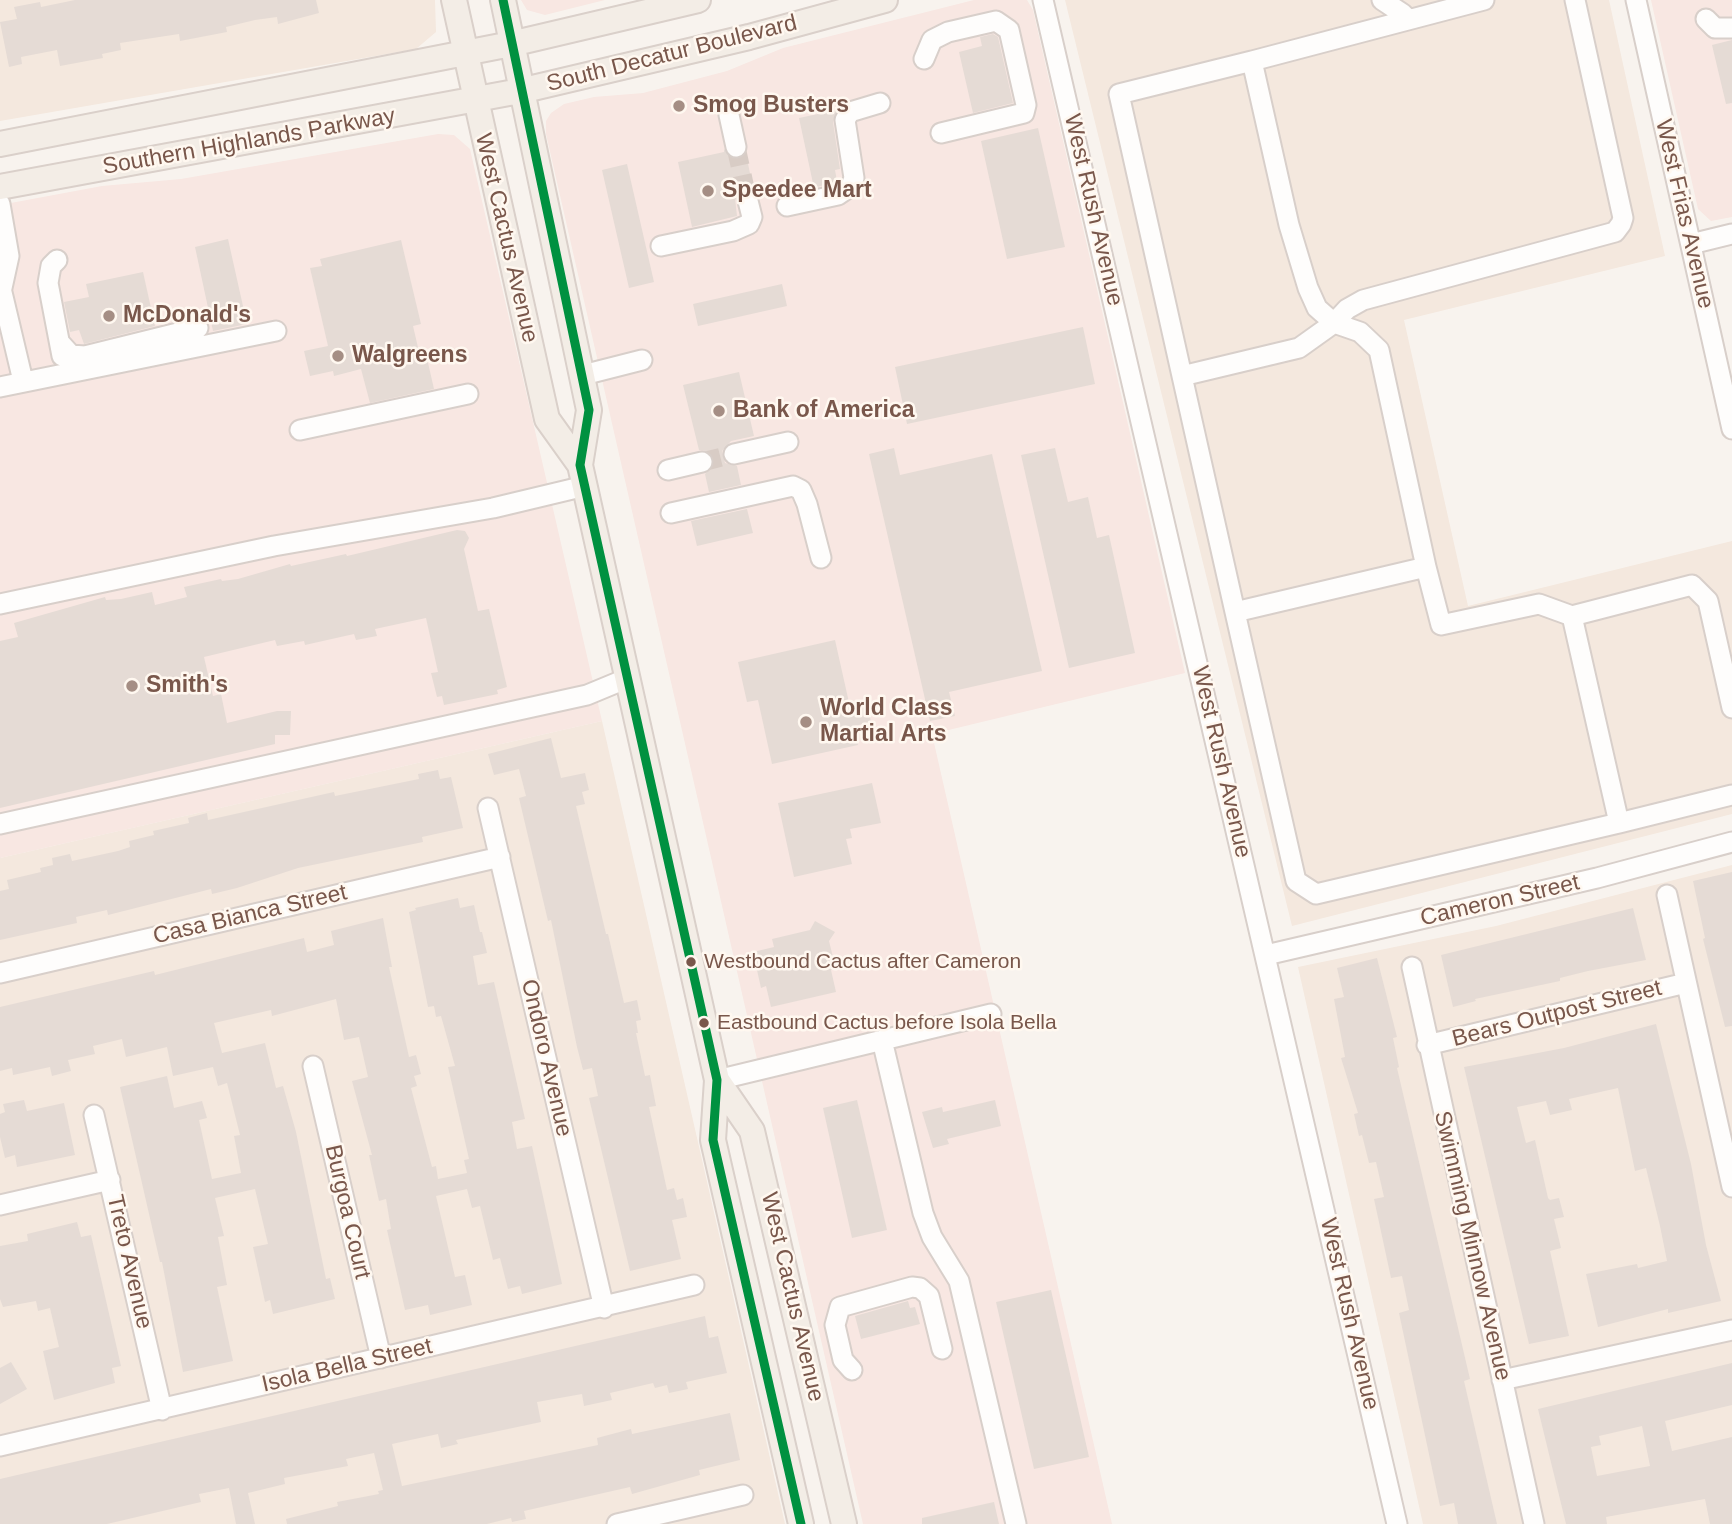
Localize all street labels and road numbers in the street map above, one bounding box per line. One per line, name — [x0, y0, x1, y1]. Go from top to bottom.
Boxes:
street label: South Decatur Boulevard — [544, 10, 800, 98]
street label: Southern Highlands Parkway — [101, 103, 397, 181]
street label: West Rush Avenue — [1058, 111, 1128, 309]
street label: West Frias Avenue — [1649, 117, 1719, 311]
street label: West Cactus Avenue — [468, 131, 544, 345]
street label: West Rush Avenue — [1186, 663, 1256, 861]
street label: Cameron Street — [1418, 869, 1582, 933]
street label: Casa Bianca Street — [150, 879, 350, 951]
street label: Bears Outpost Street — [1449, 975, 1665, 1053]
street label: Ondoro Avenue — [514, 977, 578, 1139]
street label: Swimming Minnow Avenue — [1428, 1109, 1516, 1383]
street label: Burgoa Court — [318, 1142, 376, 1282]
street label: West Cactus Avenue — [754, 1190, 830, 1404]
street label: Treto Avenue — [100, 1192, 158, 1332]
street label: West Rush Avenue — [1314, 1215, 1384, 1413]
street label: Isola Bella Street — [259, 1333, 435, 1399]

